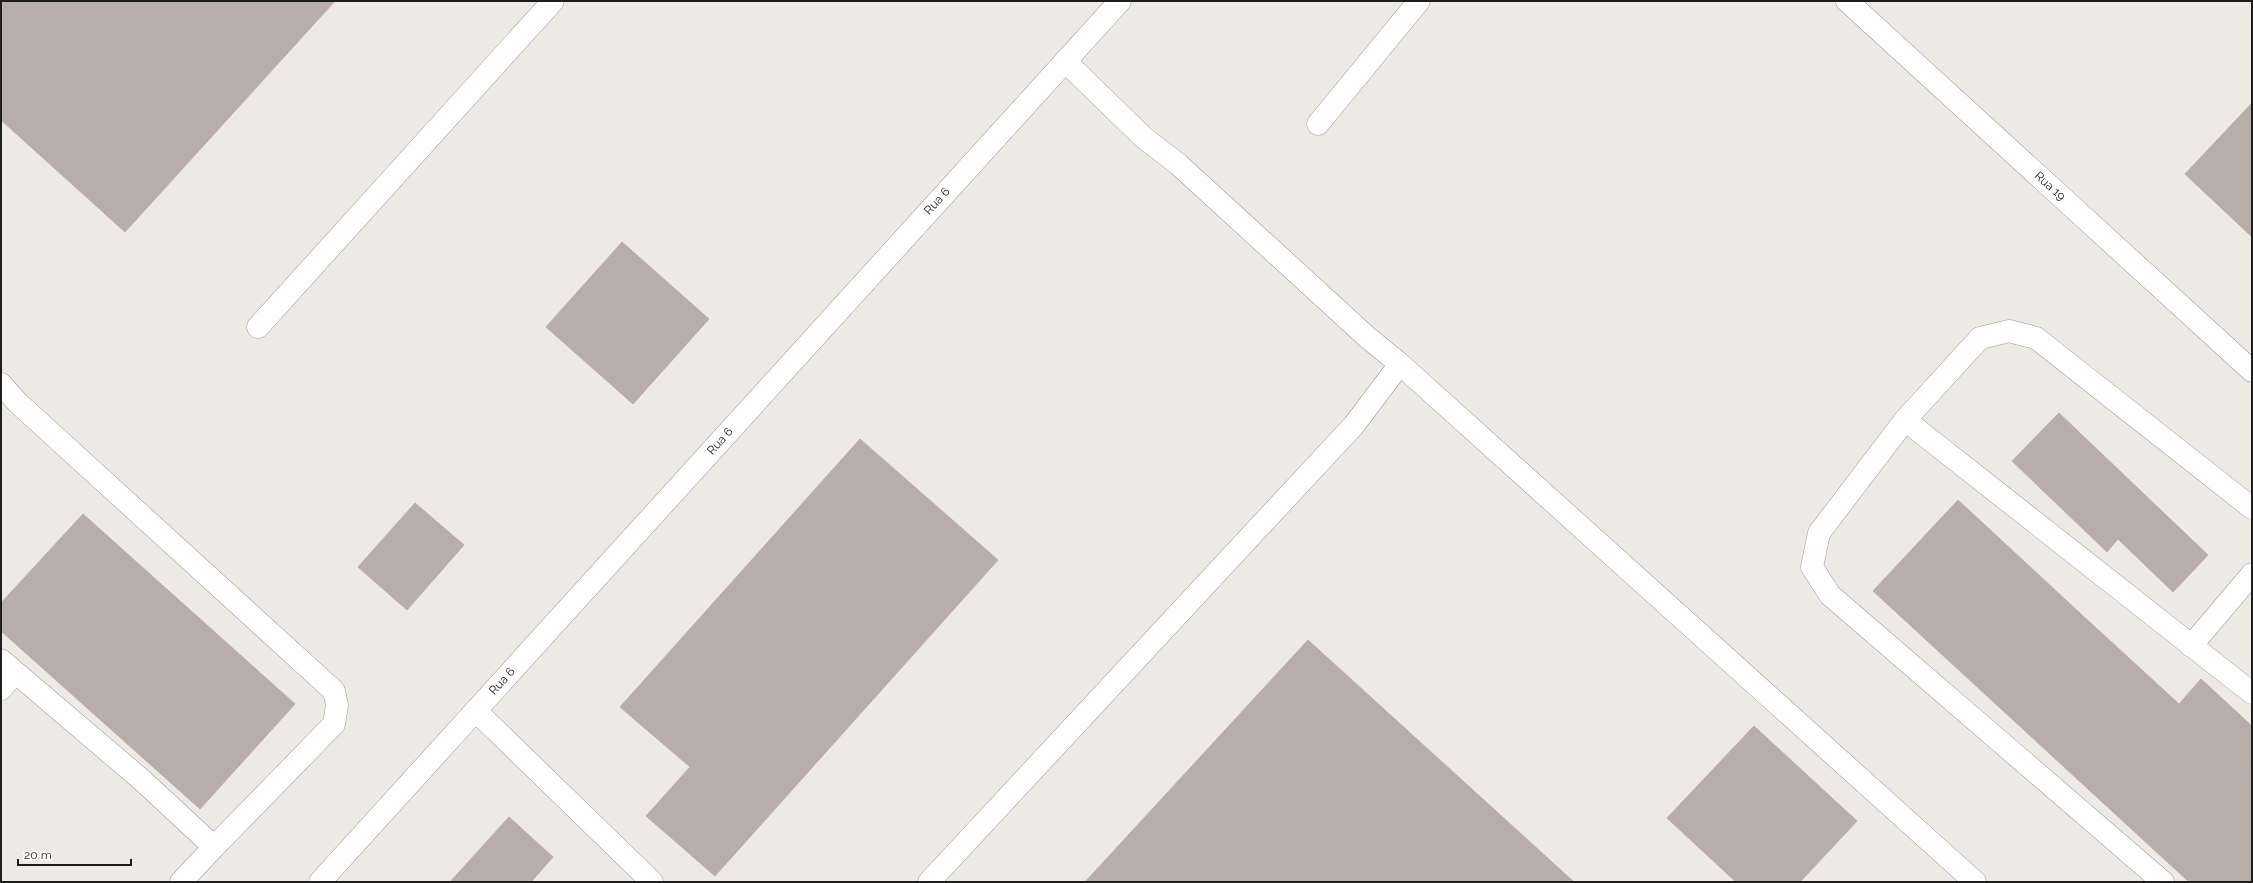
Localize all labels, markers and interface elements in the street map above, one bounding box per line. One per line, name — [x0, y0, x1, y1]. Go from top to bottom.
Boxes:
street label: Rua 19 — [2032, 169, 2068, 203]
street label: Rua 6 — [921, 185, 953, 217]
street label: Rua 6 — [704, 425, 736, 457]
street label: Rua 6 — [486, 665, 518, 697]
scale bar — [18, 841, 131, 867]
text: 20 m — [24, 848, 52, 862]

